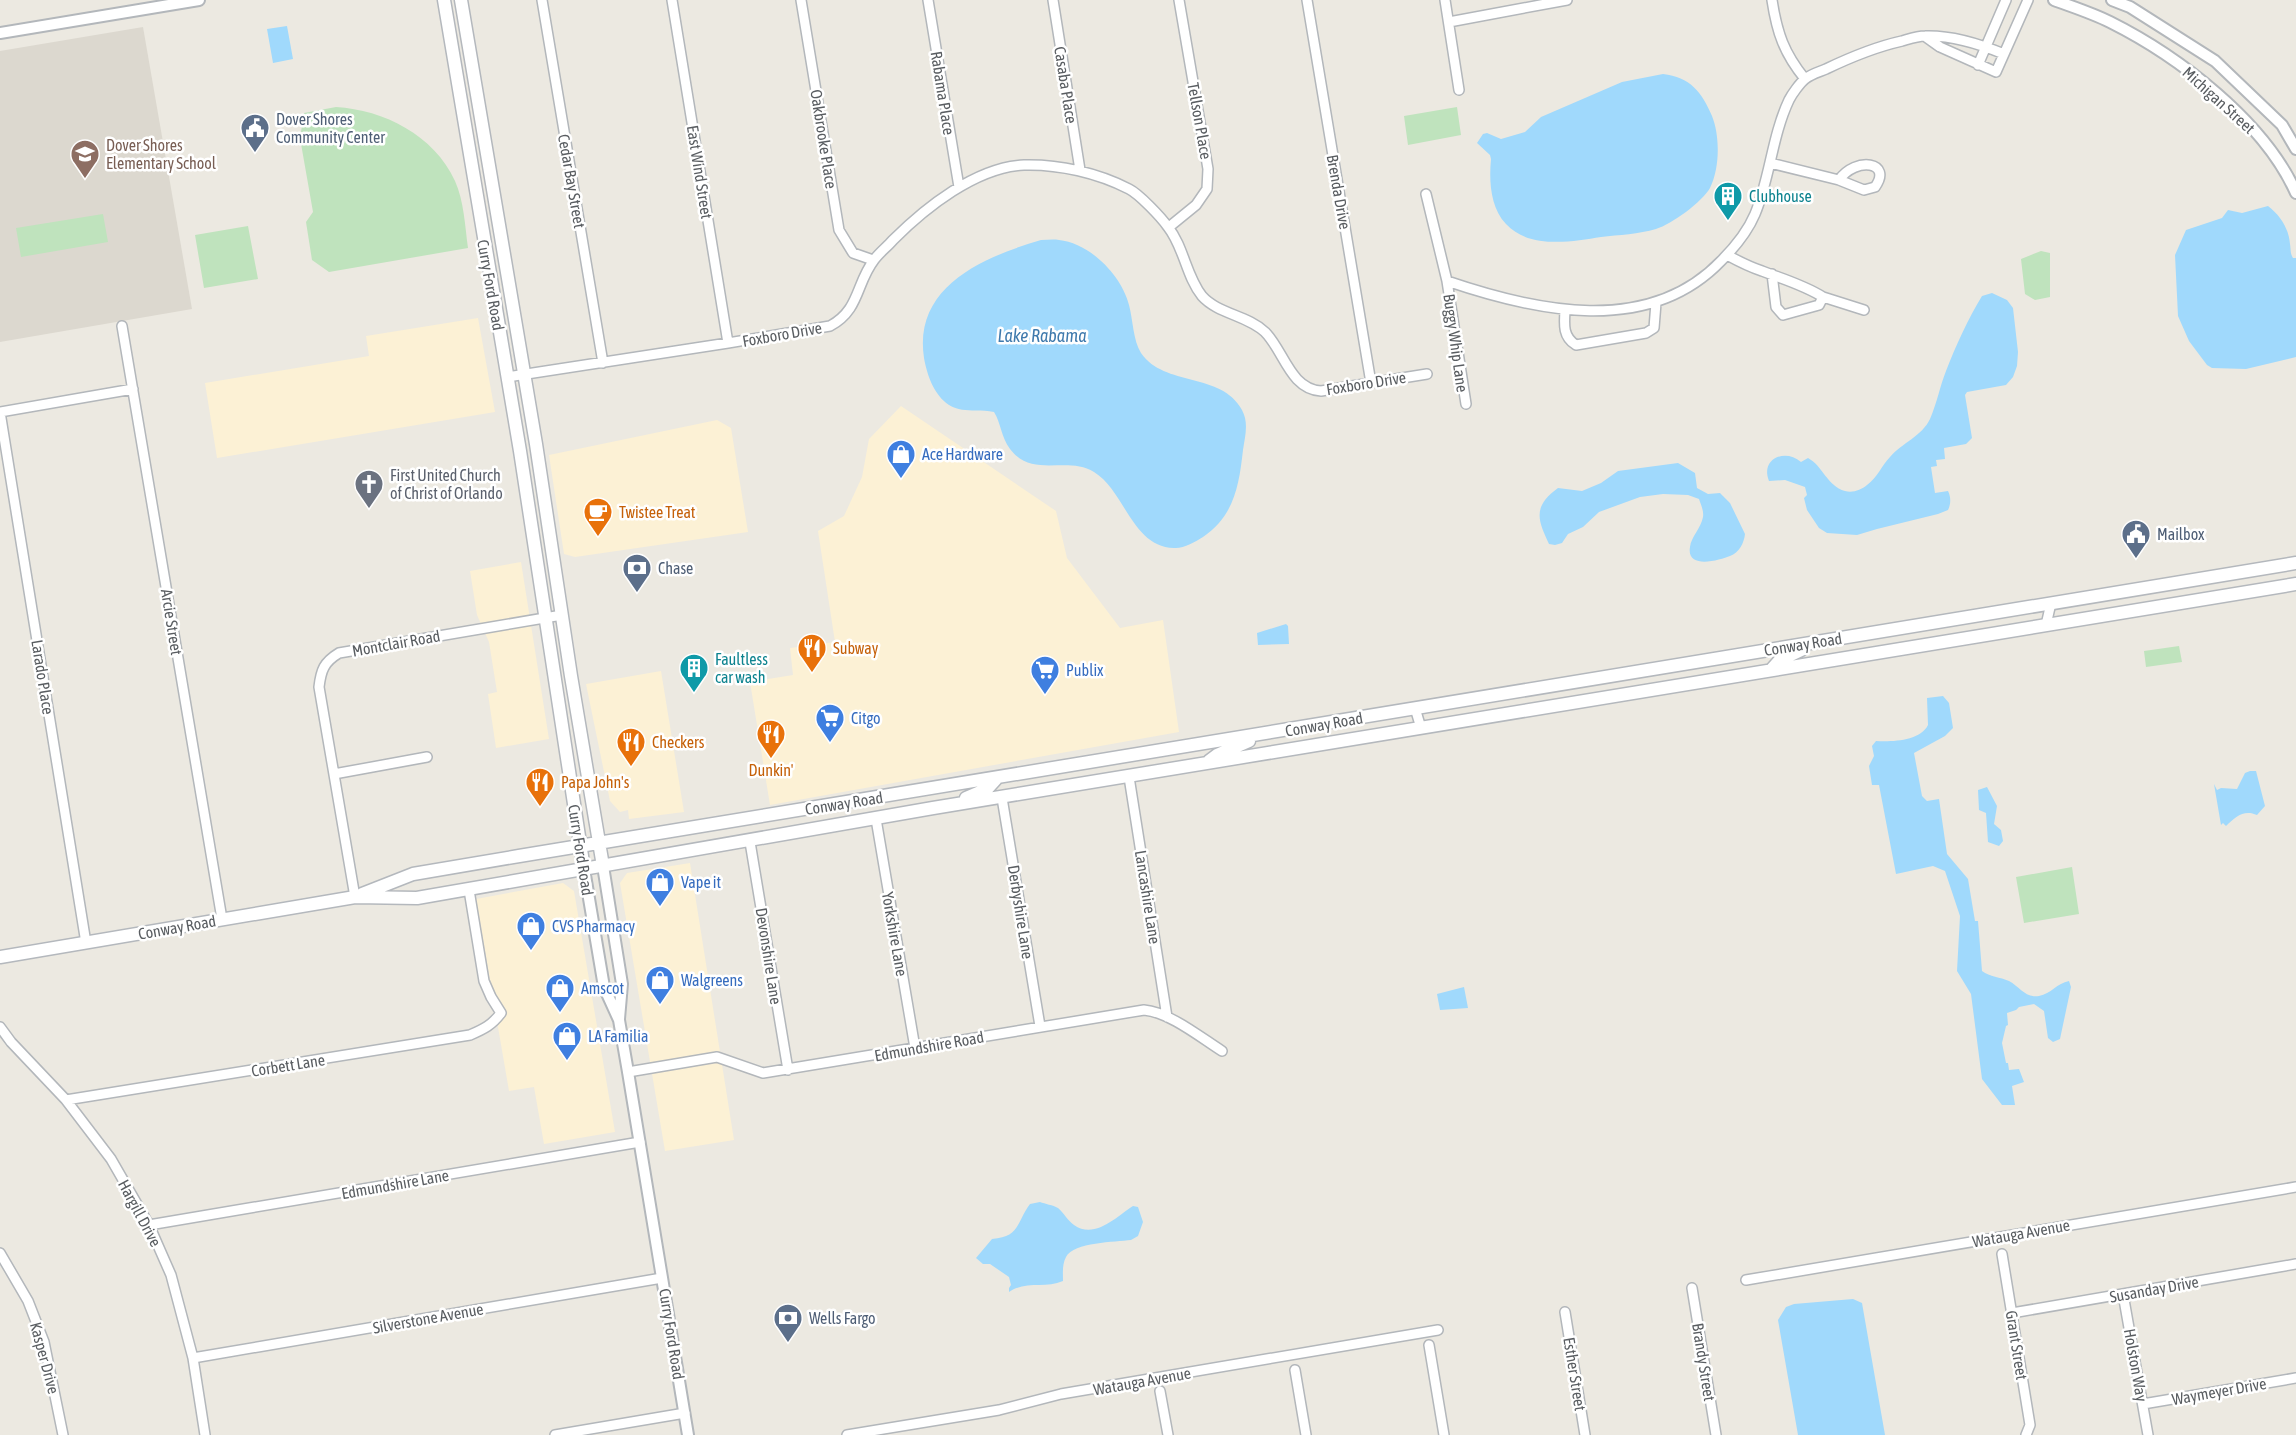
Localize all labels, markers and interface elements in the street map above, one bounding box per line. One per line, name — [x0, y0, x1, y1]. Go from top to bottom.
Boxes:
street label: Casaba Place — [1051, 45, 1081, 125]
street label: Rabama Place — [928, 50, 958, 136]
street label: Michigan Street — [2179, 63, 2259, 138]
street label: Tellson Place — [1184, 81, 1216, 161]
street label: Oakbrooke Place — [807, 88, 841, 190]
place label: Dover Shores Community Center — [276, 110, 385, 147]
public building icon: Dover Shores Community Center — [239, 112, 271, 154]
street label: East Wind Street — [684, 124, 716, 221]
street label: Cedar Bay Street — [554, 133, 589, 230]
place label: Dover Shores Elementary School — [106, 136, 217, 173]
school or university icon: Dover Shores Elementary School — [69, 138, 101, 180]
street label: Brenda Drive — [1324, 153, 1354, 231]
building icon: Clubhouse — [1712, 180, 1744, 222]
place label: Clubhouse — [1749, 187, 1812, 205]
street label: Curry Ford Road — [473, 238, 508, 332]
street label: Buggy Whip Lane — [1439, 293, 1472, 393]
street label: Foxboro Drive — [741, 318, 823, 350]
water label: Lake Rabama — [997, 325, 1087, 346]
street label: Foxboro Drive — [1325, 368, 1407, 398]
shop icon: Ace Hardware — [885, 438, 917, 480]
place label: Ace Hardware — [922, 445, 1003, 463]
place label: First United Church of Christ of Orlando — [390, 466, 503, 502]
church icon: First United Church of Christ of Orlando — [353, 468, 385, 510]
cafe icon: Twistee Treat — [582, 496, 614, 538]
place label: Twistee Treat — [619, 503, 696, 521]
public building icon: Mailbox — [2120, 518, 2152, 560]
place label: Mailbox — [2157, 525, 2205, 543]
bank icon: Chase — [621, 552, 653, 594]
place label: Chase — [658, 559, 693, 577]
street label: Arcie Street — [158, 588, 186, 657]
street label: Montclair Road — [351, 626, 441, 660]
street label: Conway Road — [1763, 629, 1843, 660]
restaurant icon: Subway — [796, 632, 828, 674]
street label: Larado Place — [28, 638, 58, 716]
place label: Subway — [833, 639, 879, 658]
place label: Faultless car wash — [715, 650, 768, 686]
building icon: Faultless car wash — [678, 652, 710, 694]
supermarket icon: Publix — [1029, 654, 1061, 696]
place label: Publix — [1066, 661, 1104, 679]
supermarket icon: Citgo — [814, 702, 846, 744]
street label: Conway Road — [1284, 708, 1364, 741]
place label: Citgo — [851, 709, 881, 728]
restaurant icon: Dunkin' — [755, 718, 787, 760]
restaurant icon: Checkers — [615, 726, 647, 768]
place label: Checkers — [652, 733, 705, 751]
place label: Dunkin' — [749, 761, 794, 779]
restaurant icon: Papa John's — [524, 766, 556, 808]
place label: Papa John's — [561, 773, 630, 792]
street label: Conway Road — [804, 788, 884, 819]
street label: Curry Ford Road — [564, 803, 597, 897]
street label: Lancashire Lane — [1132, 849, 1164, 945]
street label: Derbyshire Lane — [1004, 864, 1037, 960]
shop icon: Vape it — [644, 866, 676, 908]
place label: Vape it — [681, 873, 722, 892]
street label: Yorkshire Lane — [879, 890, 911, 978]
street label: Devonshire Lane — [752, 906, 786, 1006]
shop icon: CVS Pharmacy — [515, 910, 547, 952]
street label: Conway Road — [137, 911, 217, 944]
place label: CVS Pharmacy — [552, 917, 636, 936]
shop icon: Walgreens — [644, 964, 676, 1006]
place label: Walgreens — [681, 971, 743, 990]
shop icon: Amscot — [544, 972, 576, 1014]
place label: Amscot — [581, 979, 624, 997]
shop icon: LA Familia — [551, 1020, 583, 1062]
place label: LA Familia — [588, 1027, 648, 1045]
street label: Edmundshire Road — [873, 1028, 985, 1064]
street label: Corbett Lane — [250, 1050, 326, 1080]
street label: Edmundshire Lane — [340, 1166, 450, 1202]
street label: Hargill Drive — [114, 1176, 165, 1250]
street label: Watauga Avenue — [1971, 1216, 2071, 1251]
street label: Susanday Drive — [2108, 1272, 2200, 1307]
street label: Curry Ford Road — [655, 1287, 688, 1381]
street label: Silverstone Avenue — [371, 1299, 485, 1337]
bank icon: Wells Fargo — [772, 1302, 804, 1344]
place label: Wells Fargo — [809, 1309, 876, 1328]
street label: Grant Street — [2003, 1309, 2031, 1381]
street label: Kasper Drive — [26, 1320, 63, 1396]
street label: Brandy Street — [1688, 1322, 1719, 1403]
street label: Holston Way — [2120, 1327, 2151, 1403]
street label: Esther Street — [1560, 1336, 1590, 1412]
street label: Watauga Avenue — [1092, 1364, 1192, 1399]
street label: Waymeyer Drive — [2170, 1374, 2268, 1409]

